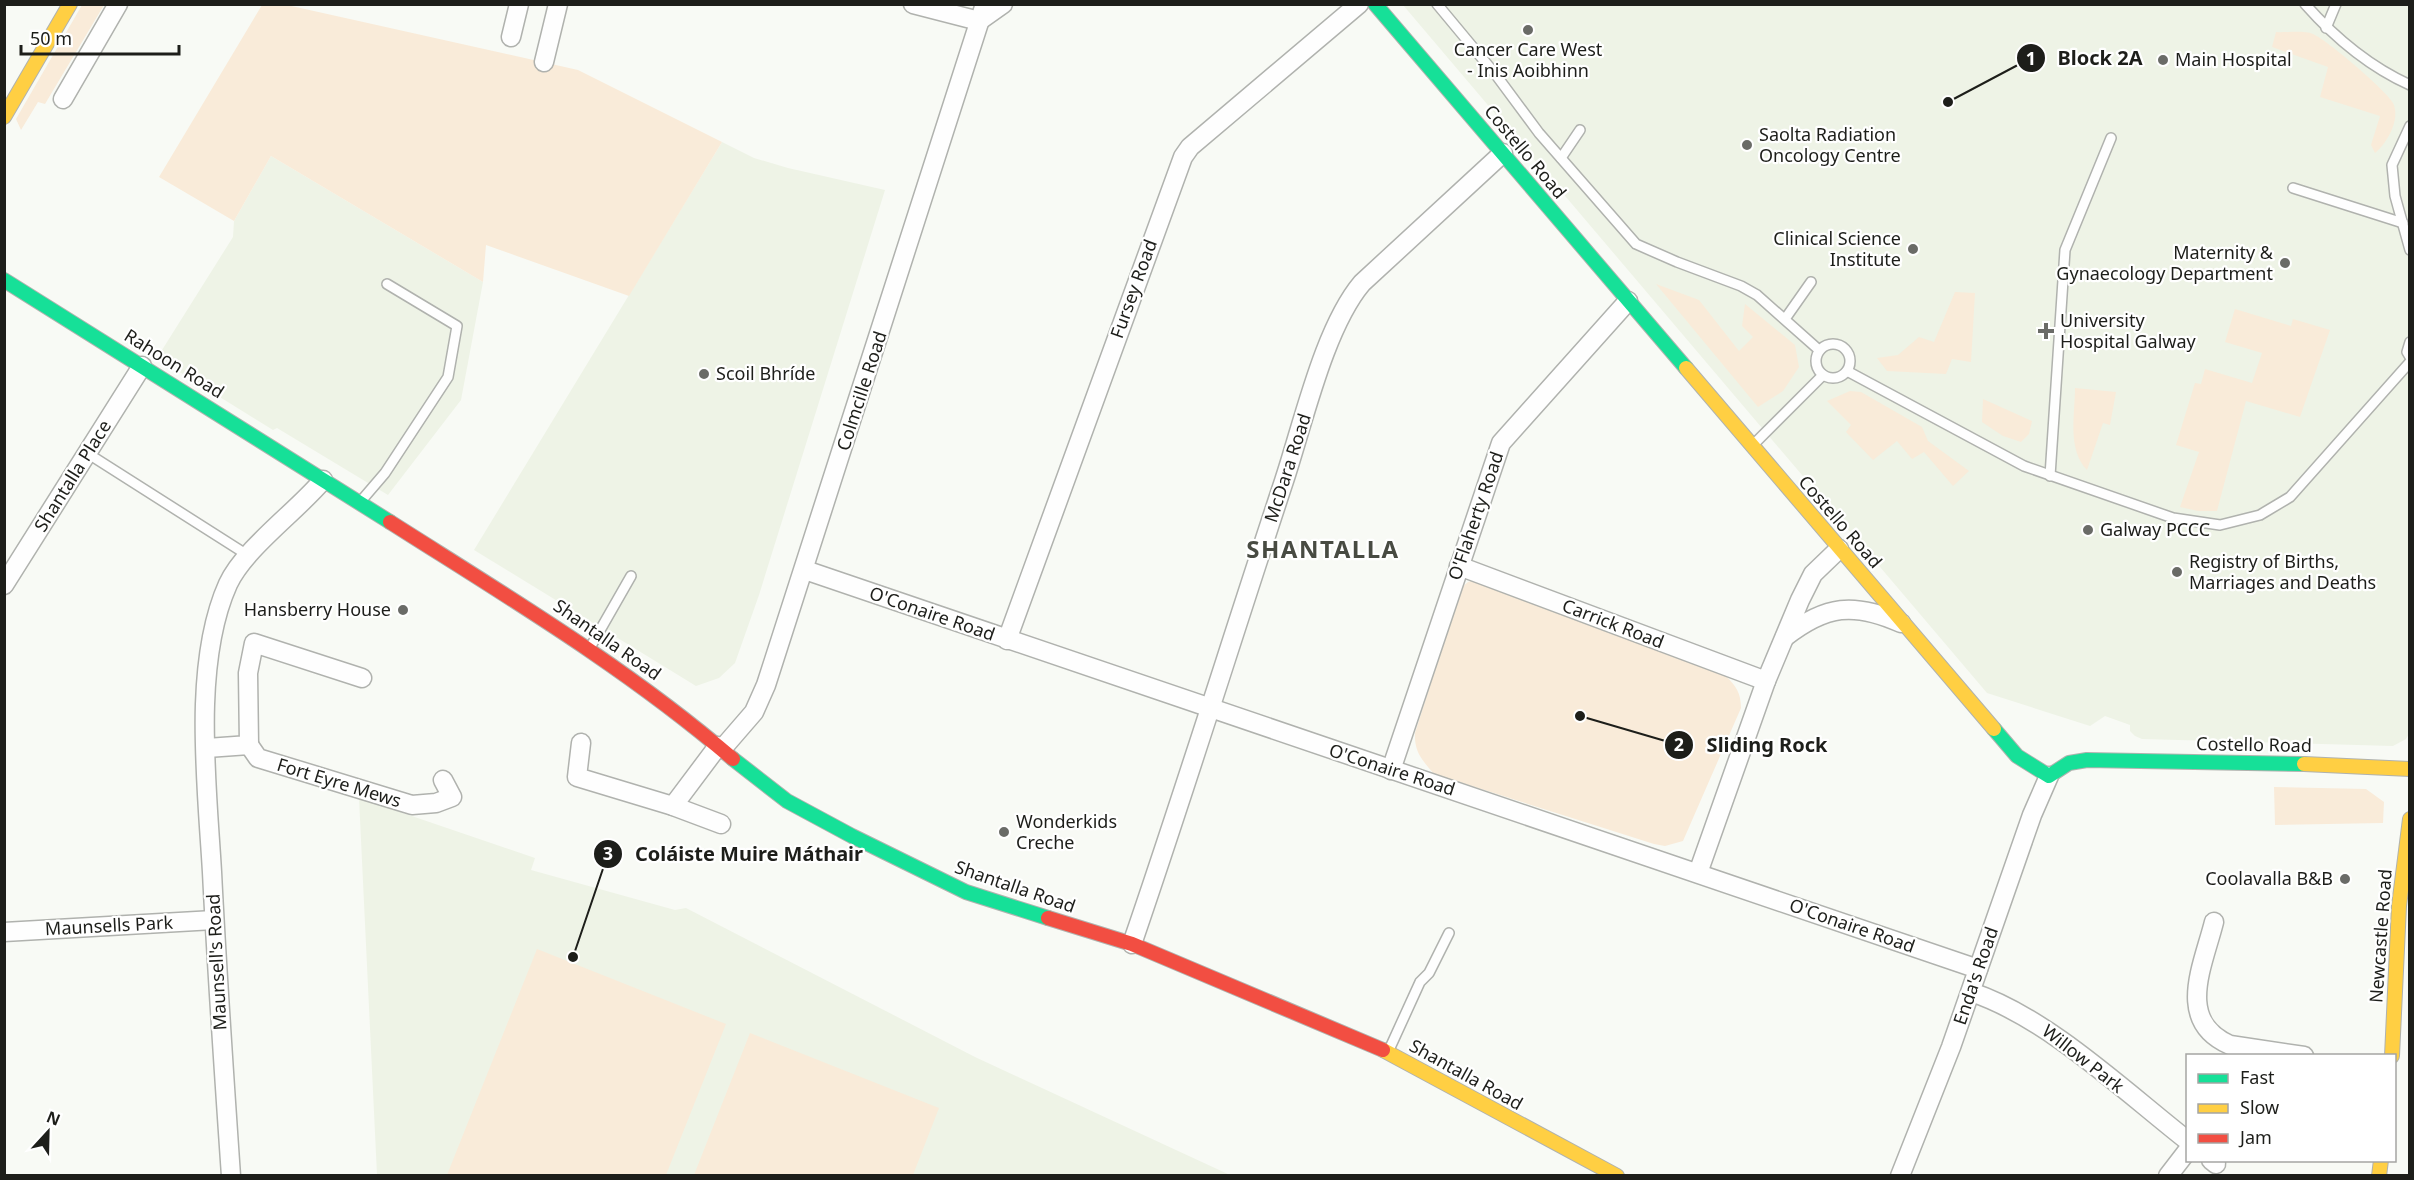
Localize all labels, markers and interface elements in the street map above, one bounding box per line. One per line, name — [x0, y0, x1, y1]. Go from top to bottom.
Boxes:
scale bar — [21, 18, 178, 56]
marker: Cancer Care West - Inis Aoibhinn — [1521, 23, 1535, 37]
text: 50 m — [30, 26, 72, 50]
place label: Cancer Care West - Inis Aoibhinn — [1454, 37, 1603, 82]
callout: Block 2A — [2016, 39, 2154, 77]
text: Block 2A — [2058, 44, 2143, 71]
text: 1 — [2026, 46, 2036, 70]
place label: Main Hospital — [2175, 47, 2292, 71]
marker: Main Hospital — [2156, 53, 2170, 67]
street label: Costello Road — [1479, 99, 1572, 203]
place label: Saolta Radiation Oncology Centre — [1759, 122, 1901, 167]
marker: Saolta Radiation Oncology Centre — [1740, 138, 1754, 152]
place label: Clinical Science Institute — [1773, 226, 1901, 271]
street label: Fursey Road — [1104, 236, 1162, 341]
place label: Maternity & Gynaecology Department — [2056, 240, 2274, 285]
marker: Clinical Science Institute — [1906, 242, 1920, 256]
marker: Maternity & Gynaecology Department — [2278, 256, 2292, 270]
place label: University Hospital Galway — [2060, 308, 2197, 353]
marker: University Hospital Galway — [2037, 322, 2055, 340]
street label: Rahoon Road — [120, 323, 229, 403]
street label: Colmcille Road — [830, 328, 892, 454]
place label: Scoil Bhríde — [716, 361, 816, 385]
marker: Scoil Bhríde — [697, 367, 711, 381]
street label: McDara Road — [1258, 410, 1316, 525]
street label: Shantalla Place — [28, 415, 116, 536]
street label: O'Flaherty Road — [1442, 448, 1508, 583]
street label: Costello Road — [1794, 470, 1888, 573]
place label: Galway PCCC — [2100, 517, 2210, 541]
marker: Galway PCCC — [2081, 523, 2095, 537]
district label: SHANTALLA — [1246, 532, 1400, 565]
place label: Registry of Births, Marriages and Deaths — [2189, 549, 2376, 594]
marker: Registry of Births, Marriages and Deaths — [2170, 565, 2184, 579]
street label: O'Conaire Road — [866, 580, 998, 646]
street label: Shantalla Road — [549, 593, 666, 685]
street label: Carrick Road — [1559, 593, 1668, 653]
place label: Hansberry House — [244, 597, 391, 621]
marker: Hansberry House — [396, 603, 410, 617]
callout: Sliding Rock — [1664, 726, 1839, 764]
text: Sliding Rock — [1707, 731, 1828, 758]
street label: Costello Road — [2196, 731, 2312, 757]
text: 2 — [1674, 732, 1684, 756]
street label: O'Conaire Road — [1326, 737, 1459, 801]
street label: Fort Eyre Mews — [274, 752, 404, 812]
place label: Wonderkids Creche — [1016, 809, 1117, 854]
marker: Wonderkids Creche — [997, 825, 1011, 839]
callout: Coláiste Muire Máthair — [593, 835, 875, 873]
text: Coláiste Muire Máthair — [635, 840, 863, 867]
text: 3 — [603, 841, 613, 865]
street label: Shantalla Road — [952, 854, 1079, 918]
place label: Coolavalla B&B — [2205, 866, 2333, 890]
street label: Newcastle Road — [2363, 868, 2397, 1004]
marker: Coolavalla B&B — [2338, 872, 2352, 886]
street label: O'Conaire Road — [1786, 892, 1918, 958]
street label: Maunsell's Road — [200, 893, 232, 1031]
street label: Maunsells Park — [44, 910, 174, 940]
street label: Enda's Road — [1947, 923, 2003, 1028]
street label: Willow Park — [2038, 1019, 2130, 1098]
street label: Shantalla Road — [1405, 1033, 1527, 1115]
legend — [2186, 1054, 2396, 1162]
text: Fast — [2240, 1065, 2275, 1089]
text: Slow — [2240, 1095, 2279, 1119]
north arrow — [18, 1102, 78, 1162]
text: N — [43, 1105, 64, 1131]
text: Jam — [2238, 1125, 2272, 1149]

